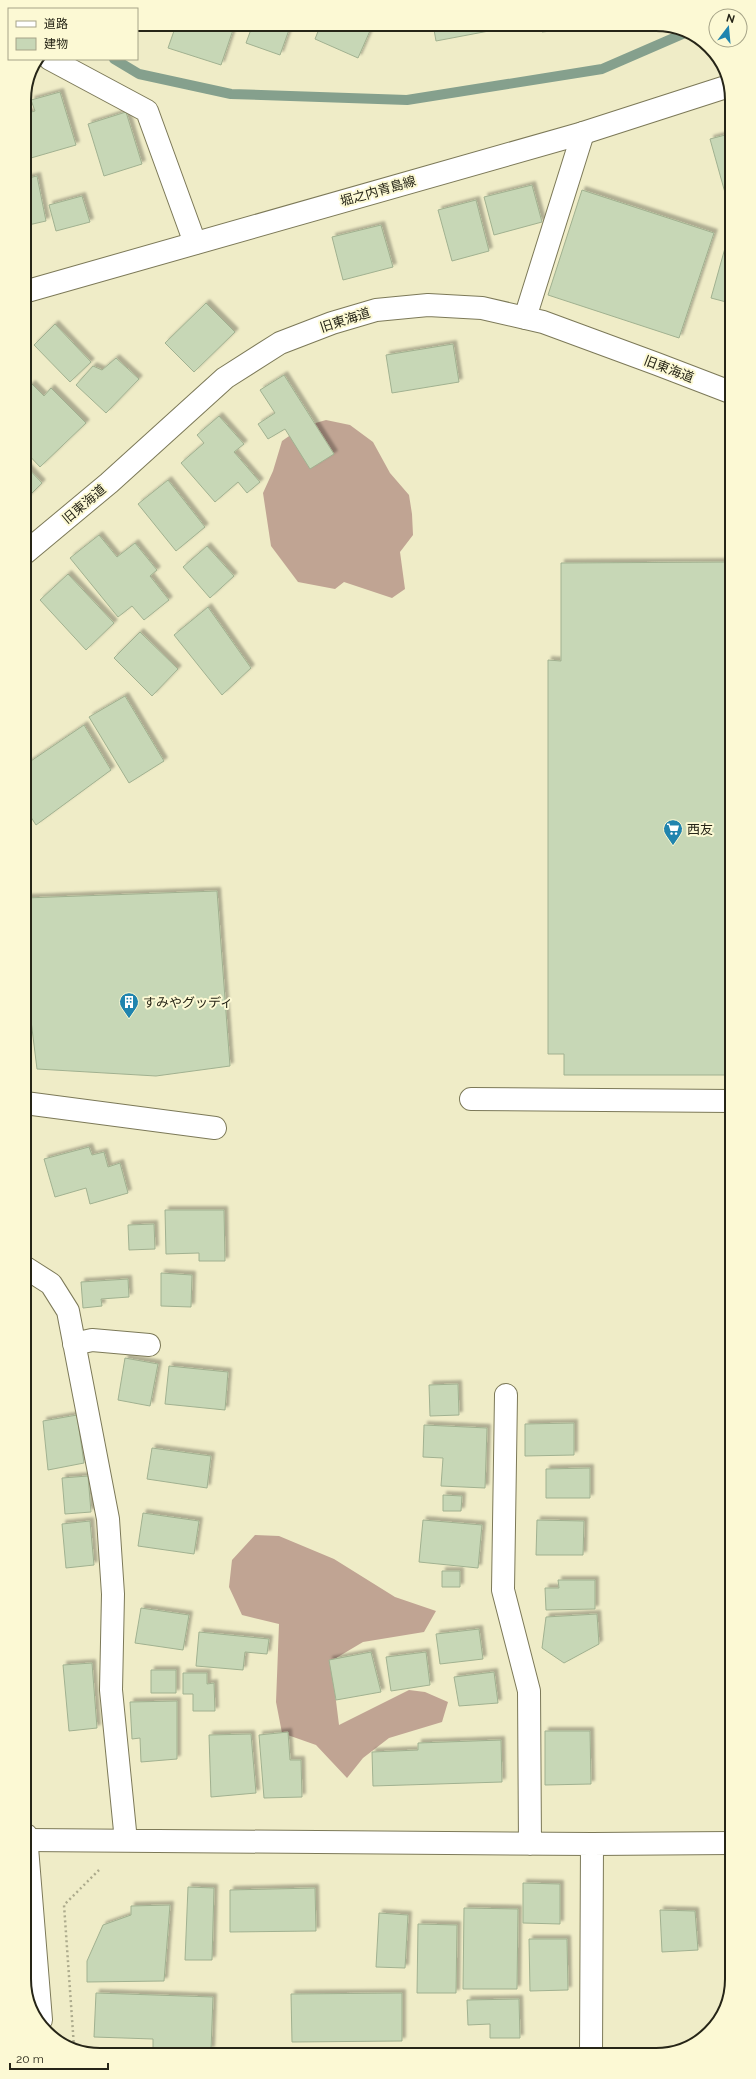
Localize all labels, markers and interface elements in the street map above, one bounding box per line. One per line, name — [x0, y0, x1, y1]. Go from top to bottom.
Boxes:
legend — [8, 8, 138, 60]
north arrow — [708, 8, 748, 48]
text: N — [725, 11, 736, 26]
text: 道路 — [44, 17, 68, 31]
text: 建物 — [44, 37, 68, 51]
street label: 堀之内青島線 — [338, 173, 418, 209]
street label: 旧東海道 — [318, 305, 372, 335]
street label: 旧東海道 — [642, 353, 696, 385]
street label: 旧東海道 — [59, 482, 109, 526]
supermarket icon: 西友 — [662, 818, 684, 846]
place label: 西友 — [687, 822, 713, 837]
building icon: すみやグッディ — [118, 991, 140, 1019]
place label: すみやグッディ — [143, 995, 233, 1010]
scale bar — [10, 2045, 108, 2071]
text: 20 m — [16, 2052, 44, 2066]

